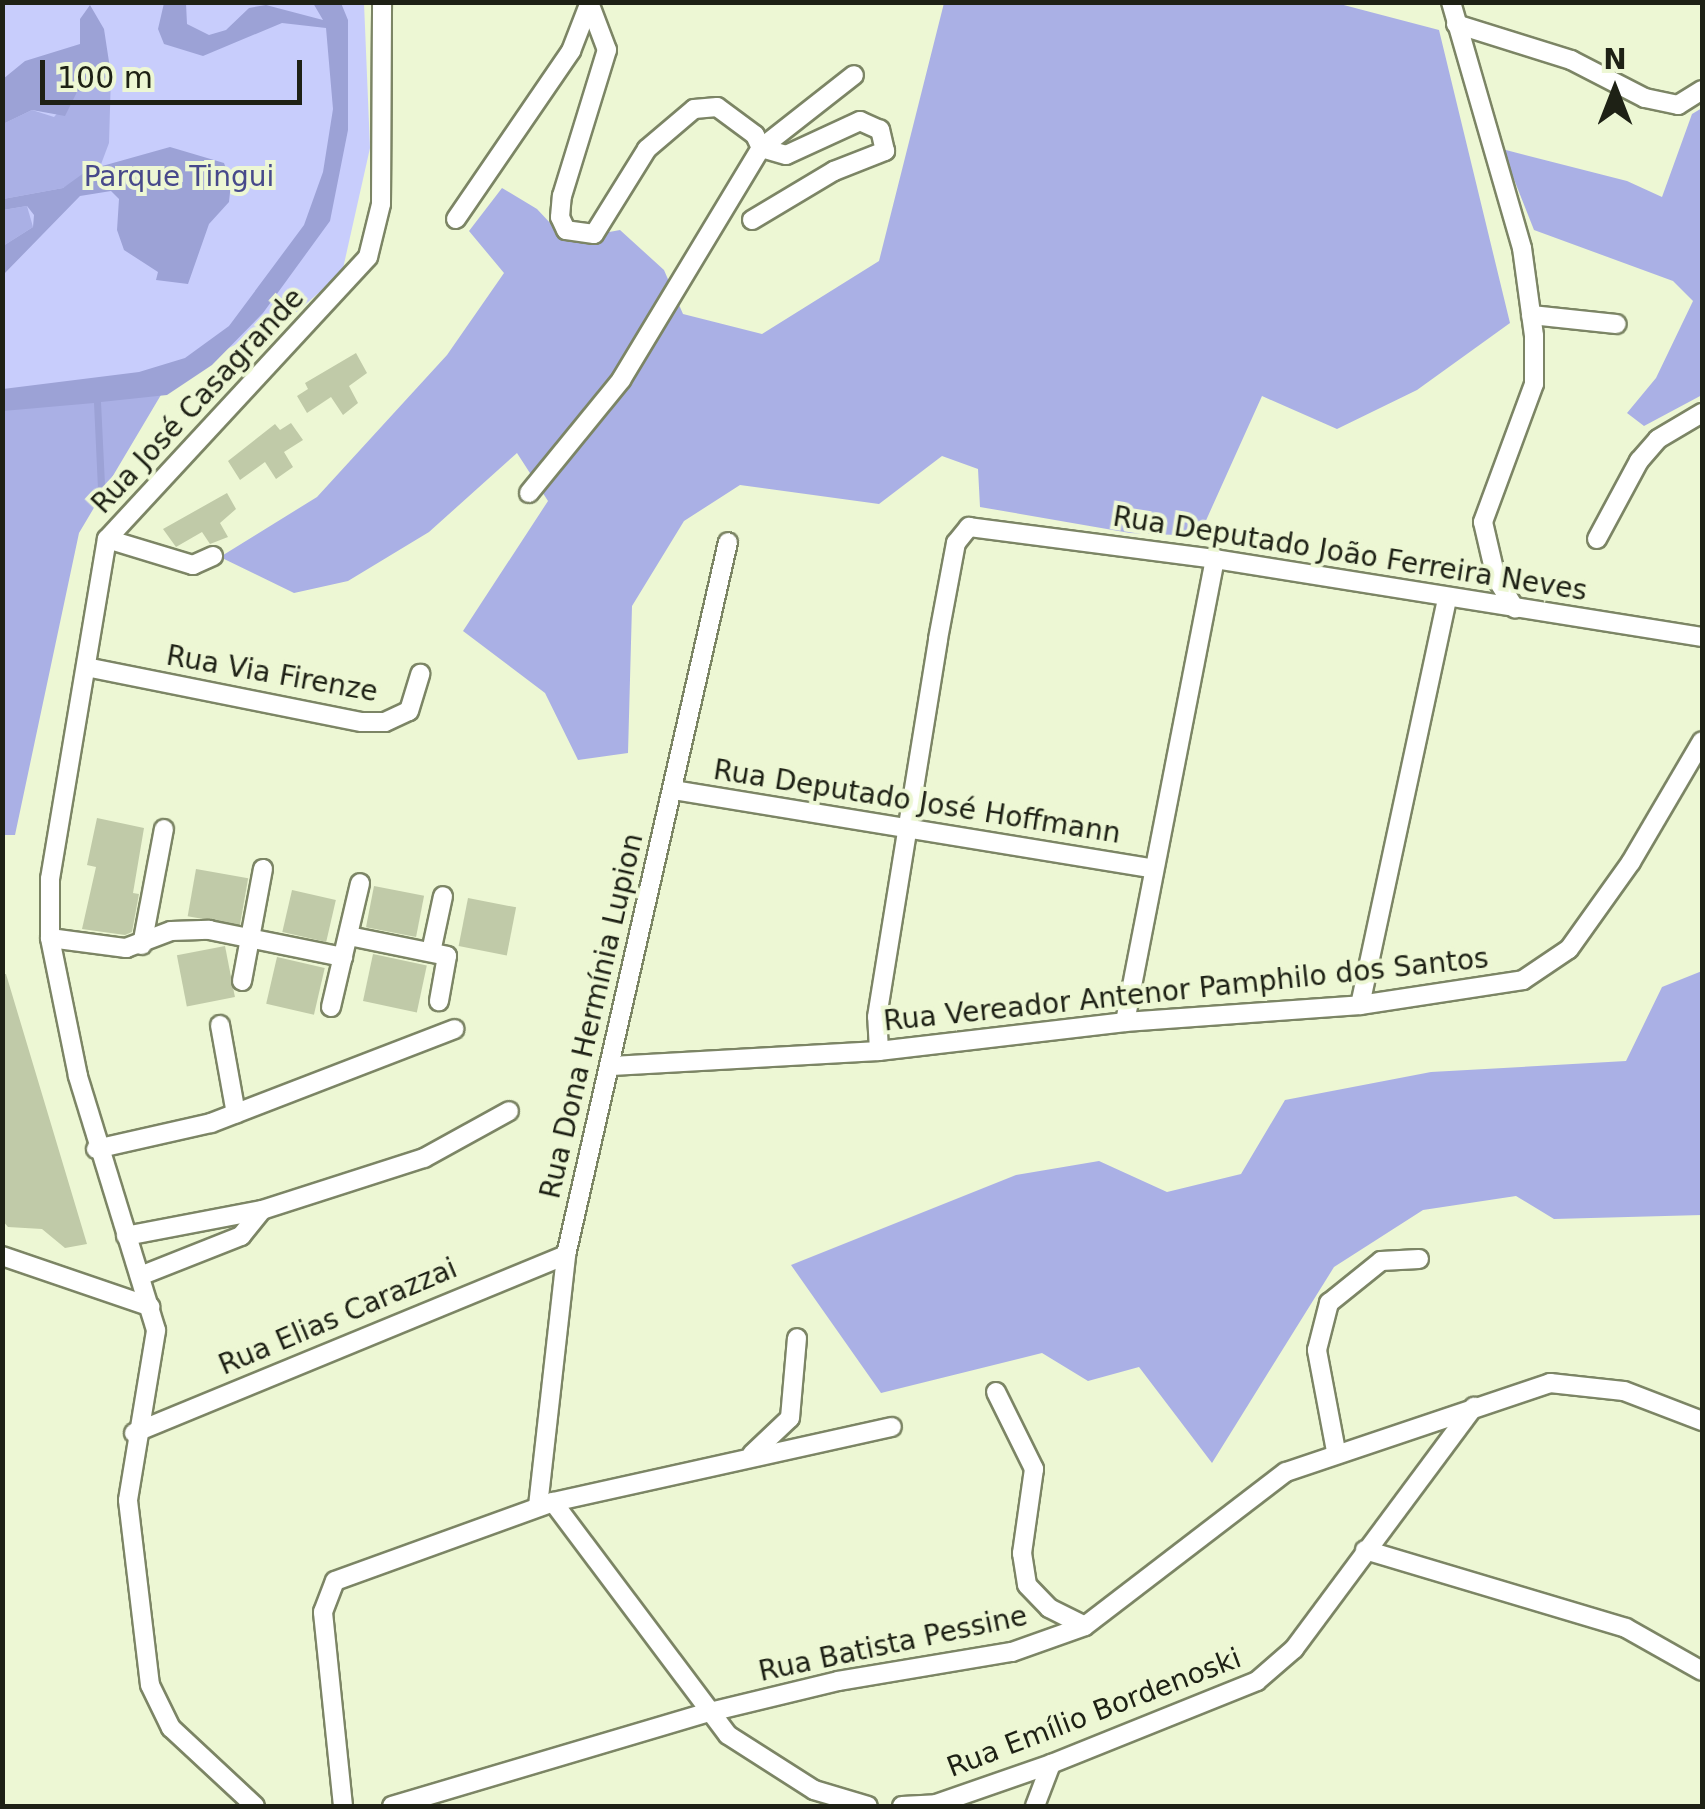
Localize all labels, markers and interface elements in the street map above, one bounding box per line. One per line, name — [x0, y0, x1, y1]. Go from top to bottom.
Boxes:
scale bar — [45, 40, 308, 102]
north arrow — [1565, 40, 1665, 140]
text: N — [1603, 43, 1627, 76]
text: 100 m — [57, 60, 153, 95]
park label: Parque Tingui — [84, 160, 274, 194]
street label: Rua José Casagrande — [85, 281, 311, 521]
street label: Rua Deputado João Ferreira Neves — [1110, 500, 1590, 608]
street label: Rua Via Firenze — [164, 639, 380, 709]
street label: Rua Deputado José Hoffmann — [711, 753, 1123, 851]
street label: Rua Dona Hermínia Lupion — [534, 830, 650, 1202]
street label: Rua Vereador Antenor Pamphilo dos Santos — [882, 942, 1490, 1038]
street label: Rua Elias Carazzai — [214, 1252, 462, 1382]
street label: Rua Batista Pessine — [756, 1599, 1030, 1689]
street label: Rua Emílio Bordenoski — [942, 1641, 1246, 1785]

